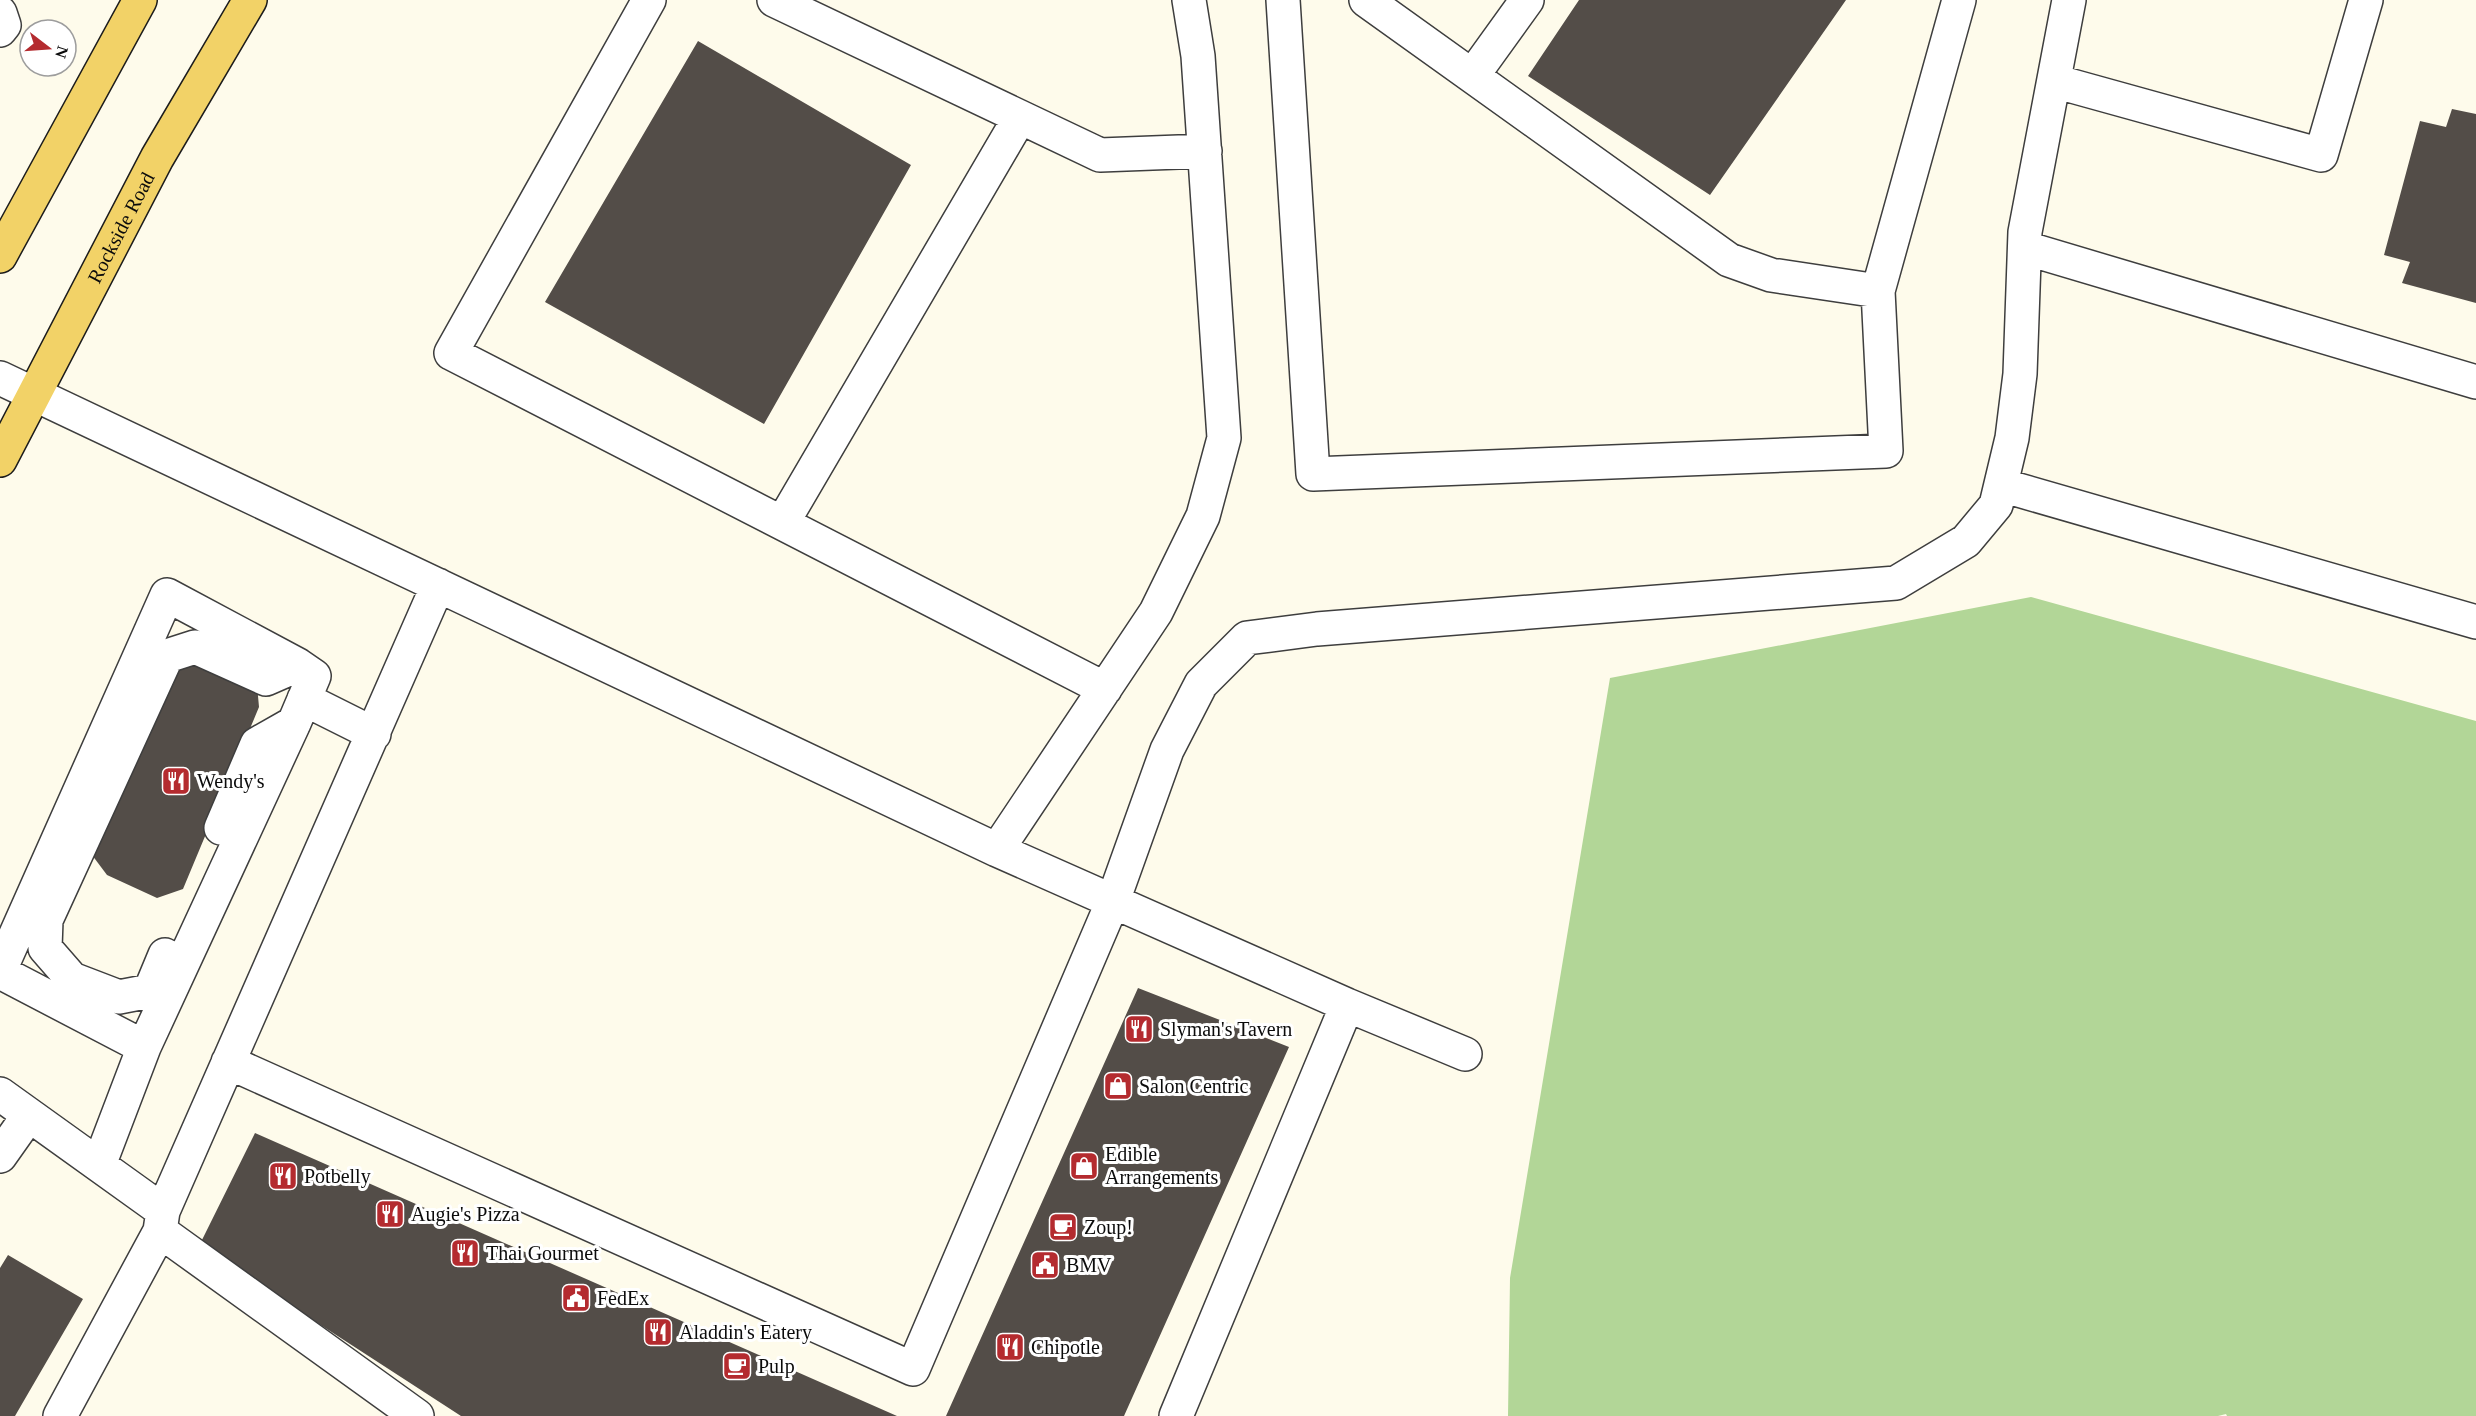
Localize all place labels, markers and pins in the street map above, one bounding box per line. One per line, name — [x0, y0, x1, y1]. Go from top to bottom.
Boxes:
restaurant icon: Wendy's — [160, 765, 192, 797]
place label: Wendy's — [197, 770, 265, 793]
restaurant icon: Slyman's Tavern — [1123, 1013, 1155, 1045]
place label: Slyman's Tavern — [1160, 1018, 1292, 1041]
shop icon: Salon Centric — [1102, 1070, 1134, 1102]
place label: Salon Centric — [1139, 1075, 1249, 1097]
place label: Edible Arrangements — [1105, 1143, 1219, 1189]
shop icon: Edible Arrangements — [1068, 1150, 1100, 1182]
restaurant icon: Potbelly — [267, 1160, 299, 1192]
place label: Potbelly — [304, 1165, 371, 1188]
restaurant icon: Augie's Pizza — [374, 1198, 406, 1230]
place label: Augie's Pizza — [411, 1203, 520, 1226]
cafe icon: Zoup! — [1047, 1211, 1079, 1243]
place label: Zoup! — [1084, 1216, 1133, 1239]
restaurant icon: Thai Gourmet — [449, 1237, 481, 1269]
place label: Thai Gourmet — [486, 1242, 599, 1264]
public building icon: BMV — [1029, 1249, 1061, 1281]
place label: BMV — [1066, 1254, 1112, 1276]
public building icon: FedEx — [560, 1282, 592, 1314]
place label: FedEx — [597, 1287, 649, 1309]
restaurant icon: Aladdin's Eatery — [642, 1316, 674, 1348]
place label: Aladdin's Eatery — [679, 1321, 812, 1344]
restaurant icon: Chipotle — [994, 1331, 1026, 1363]
place label: Chipotle — [1031, 1336, 1100, 1359]
cafe icon: Pulp — [721, 1350, 753, 1382]
place label: Pulp — [758, 1355, 795, 1378]

